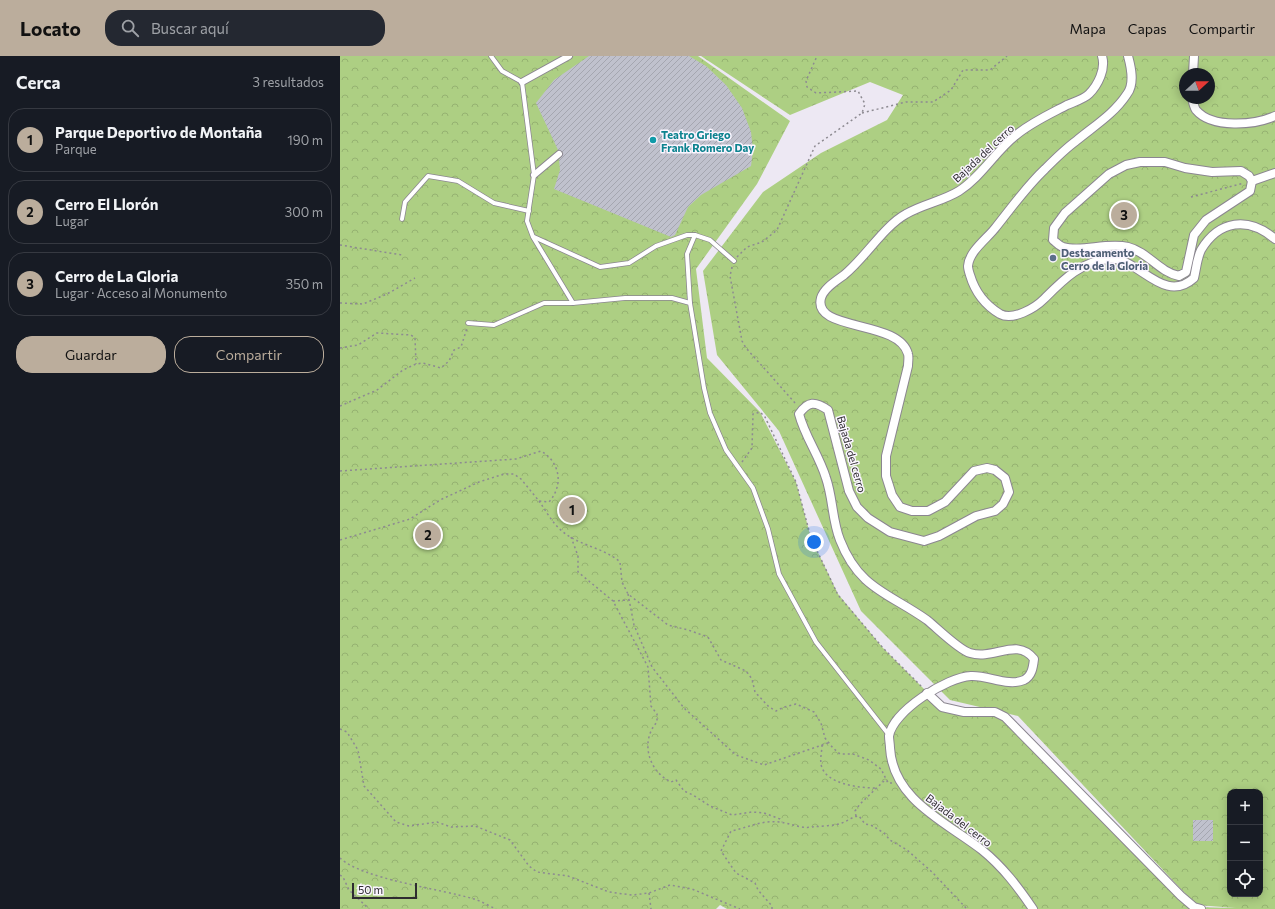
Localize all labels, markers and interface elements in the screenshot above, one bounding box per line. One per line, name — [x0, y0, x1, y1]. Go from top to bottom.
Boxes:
search box — [105, 10, 385, 46]
text: Locato — [20, 17, 81, 40]
icon: search — [119, 17, 141, 39]
text: Buscar aquí — [151, 19, 229, 37]
text: Mapa — [1070, 20, 1106, 37]
text: Capas — [1128, 20, 1167, 37]
text: Compartir — [1189, 20, 1255, 37]
north arrow — [1179, 68, 1215, 104]
text: Cerca — [16, 72, 61, 93]
text: 3 resultados — [253, 74, 324, 90]
street label: Bajada del cerro — [950, 121, 1017, 185]
text: Parque Deportivo de Montaña — [55, 123, 262, 141]
place label: Teatro Griego Frank Romero Day — [661, 128, 754, 154]
text: 1 — [27, 132, 33, 148]
text: 190 m — [287, 132, 323, 148]
marker: Teatro Griego Frank Romero Day — [648, 135, 658, 145]
text: Parque — [55, 141, 97, 157]
text: Cerro El Llorón — [55, 195, 158, 213]
pin: 3 — [1111, 200, 1137, 230]
text: 2 — [26, 204, 34, 220]
text: 300 m — [285, 204, 323, 220]
text: Lugar — [55, 213, 89, 229]
place label: Destacamento Cerro de la Gloria — [1061, 246, 1148, 272]
marker: Destacamento Cerro de la Gloria — [1048, 253, 1058, 263]
text: Cerro de La Gloria — [55, 267, 178, 285]
text: 3 — [26, 276, 34, 292]
text: 350 m — [286, 276, 323, 292]
text: Lugar · Acceso al Monumento — [55, 285, 227, 301]
button: Guardar — [16, 336, 166, 373]
button: Compartir — [174, 336, 324, 373]
street label: Bajada del cerro — [835, 414, 869, 494]
pin: 1 — [559, 495, 585, 525]
pin: 2 — [415, 520, 441, 550]
your location — [804, 532, 824, 552]
map controls — [1227, 789, 1263, 897]
button: + — [1227, 789, 1263, 825]
street label: Bajada del cerro — [924, 791, 995, 849]
button: − — [1227, 825, 1263, 861]
button: locate — [1227, 861, 1263, 897]
scale bar — [352, 881, 417, 900]
text: 50 m — [358, 883, 383, 896]

